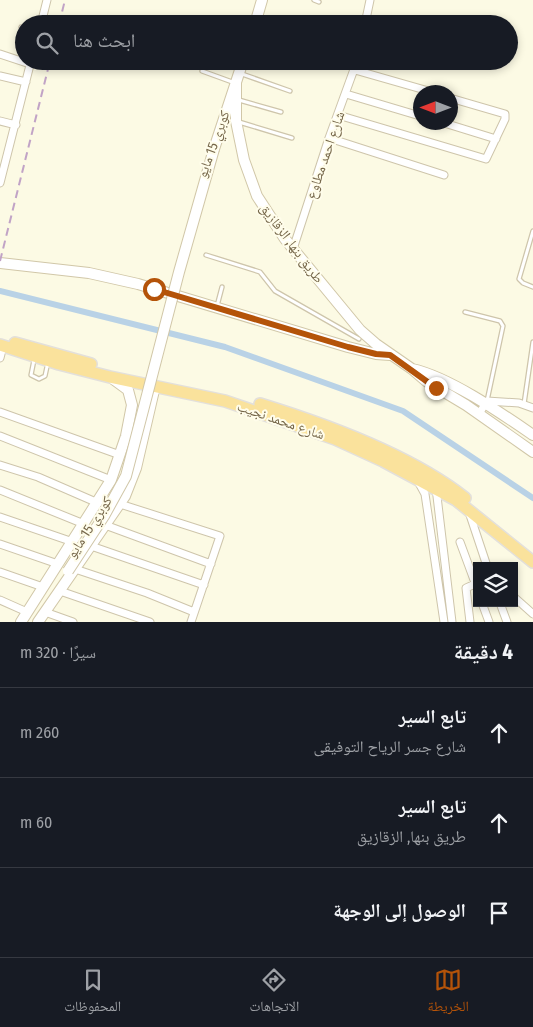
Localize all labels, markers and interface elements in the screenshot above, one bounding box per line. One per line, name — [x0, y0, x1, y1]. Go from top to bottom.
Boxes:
search box — [15, 15, 518, 70]
icon: search — [33, 29, 61, 57]
text: ابحث هنا — [73, 29, 135, 52]
north arrow — [413, 85, 458, 130]
street label: كوبري 15 مايو — [193, 108, 236, 181]
street label: شارع احمد مطاوع — [303, 109, 349, 202]
street label: طريق بنها, الزقازيق — [255, 200, 327, 287]
route start — [143, 278, 166, 301]
route end — [425, 377, 448, 400]
street label: شارع محمد نجيب — [235, 398, 327, 444]
street label: كوبري 15 مايو — [63, 493, 118, 563]
map controls — [473, 562, 518, 607]
button: layers — [473, 562, 518, 607]
text: 4 دقيقة — [454, 639, 513, 665]
text: سيرًا · 320 m — [20, 643, 96, 662]
text: تابع السير — [399, 705, 466, 728]
icon: ahead — [485, 719, 513, 747]
text: 260 m — [20, 723, 59, 742]
text: شارع جسر الرياح التوفيقى — [314, 737, 466, 756]
text: تابع السير — [399, 795, 466, 818]
icon: ahead — [485, 809, 513, 837]
text: 60 m — [20, 813, 52, 832]
text: طريق بنها, الزقازيق — [357, 827, 466, 846]
text: الوصول إلى الوجهة — [333, 899, 466, 922]
icon: arrive — [485, 899, 513, 927]
tab: المحفوظات — [64, 966, 121, 1020]
tab: الاتجاهات — [250, 966, 299, 1020]
tab: الخريطة — [428, 966, 469, 1020]

